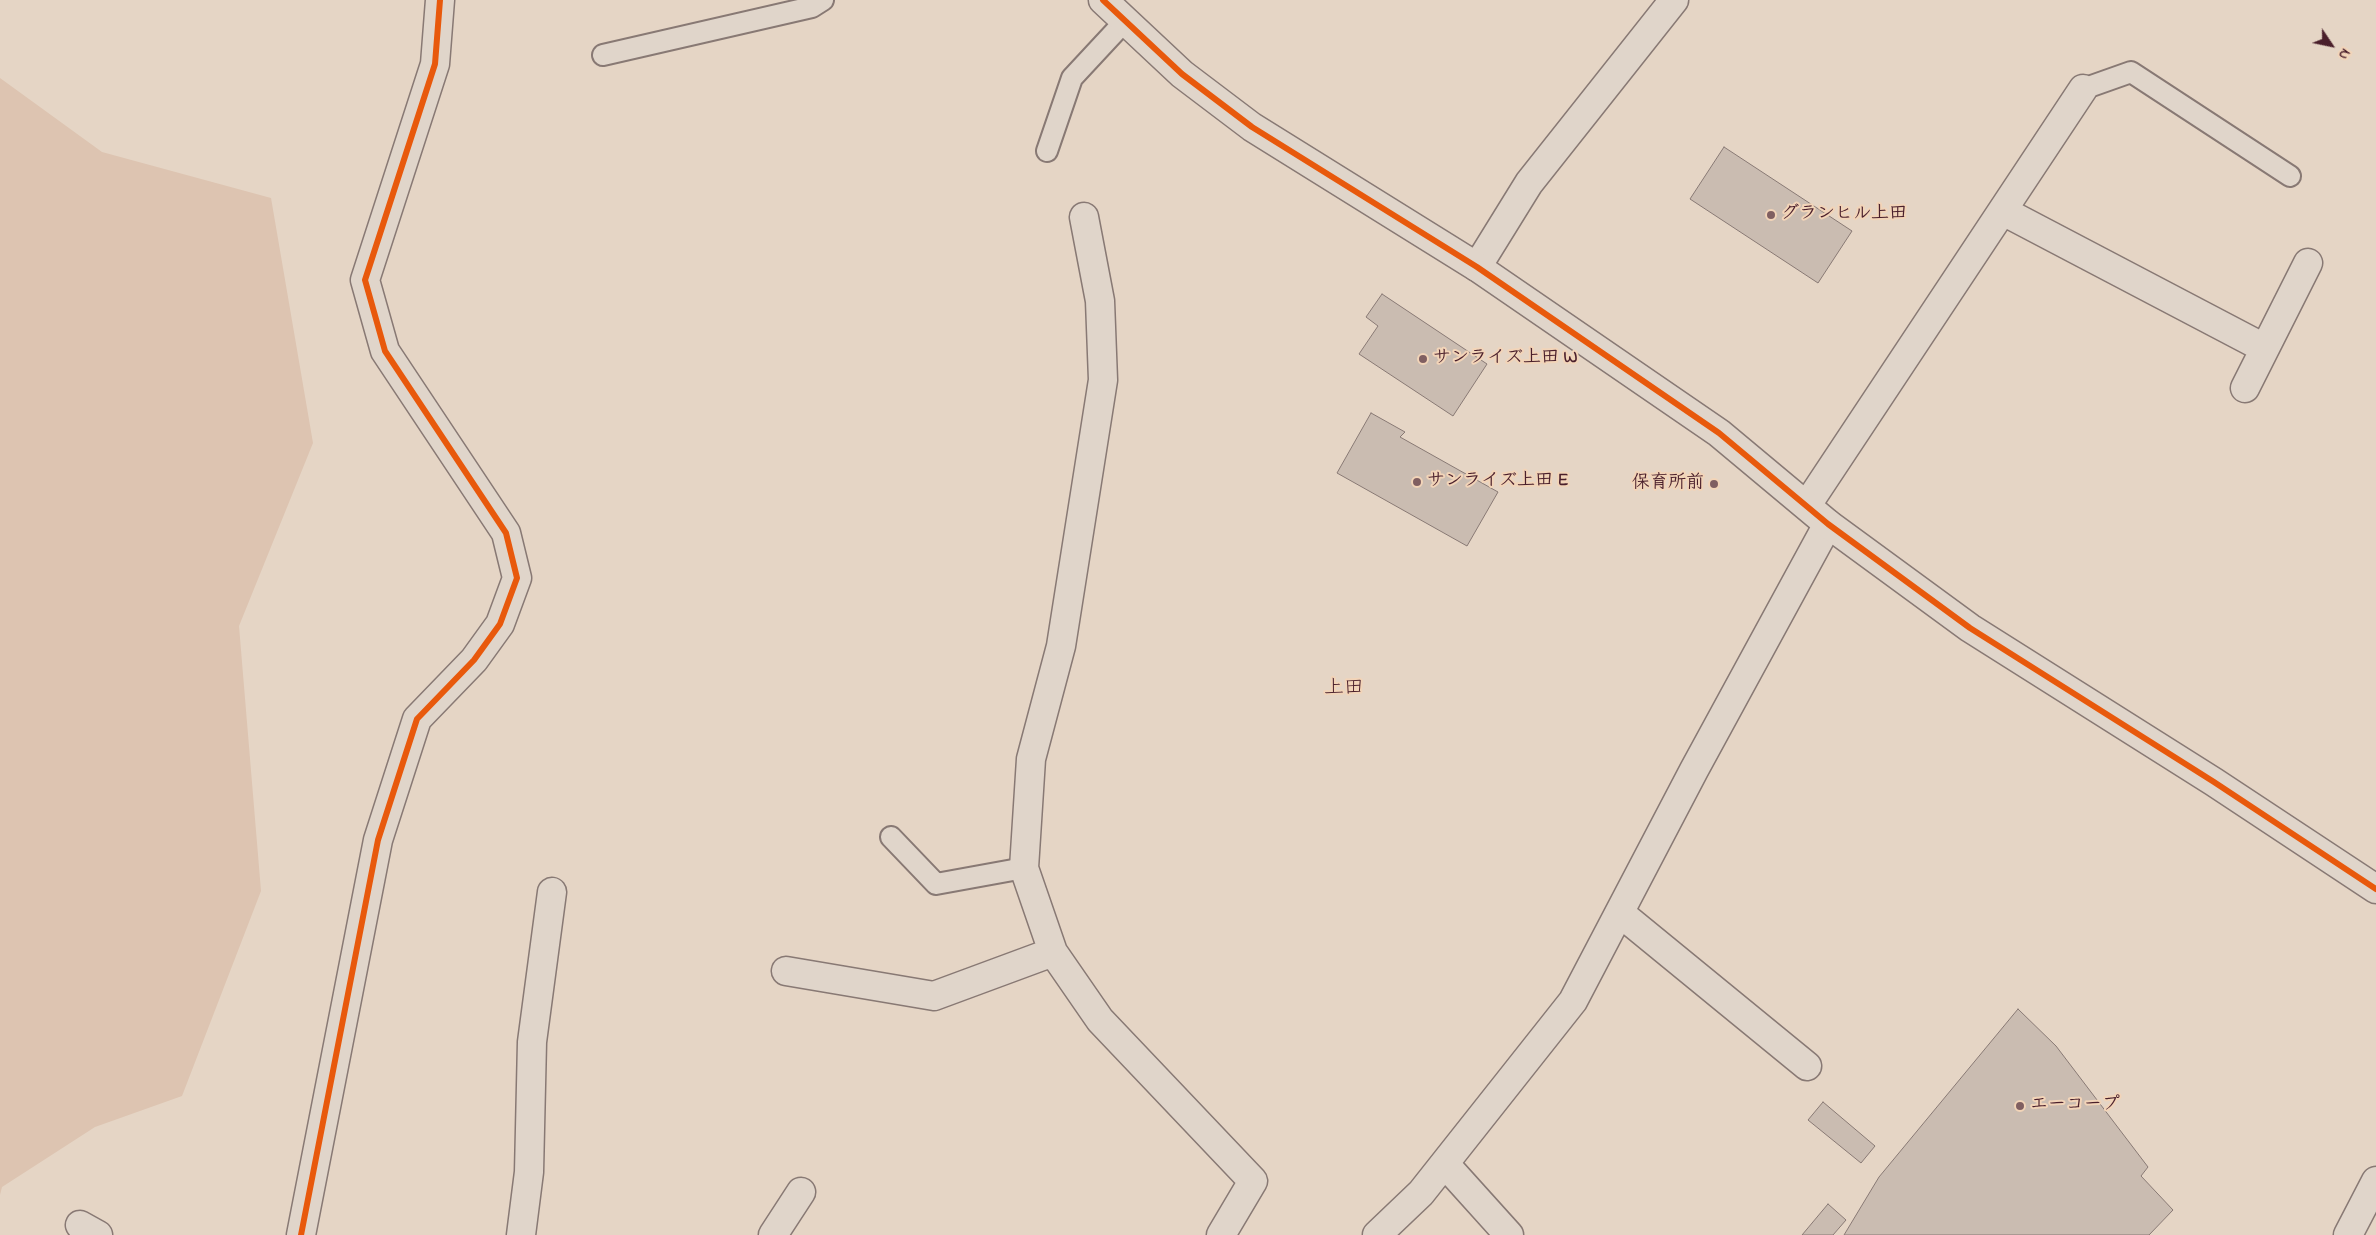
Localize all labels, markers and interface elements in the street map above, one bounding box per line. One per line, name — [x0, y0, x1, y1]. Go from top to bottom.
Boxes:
north arrow — [2306, 20, 2356, 70]
text: N — [2333, 44, 2355, 63]
place label: グランヒル上田 — [1781, 204, 1907, 226]
marker: グランヒル上田 — [1765, 209, 1777, 221]
place label: サンライズ上田 W — [1433, 348, 1577, 370]
marker: サンライズ上田 W — [1417, 353, 1429, 365]
place label: サンライズ上田 E — [1427, 471, 1568, 493]
place label: 保育所前 — [1632, 473, 1704, 495]
marker: サンライズ上田 E — [1411, 476, 1423, 488]
marker: 保育所前 — [1708, 478, 1720, 490]
district label: 上田 — [1324, 678, 1364, 702]
place label: エーコープ — [2030, 1095, 2120, 1117]
marker: エーコープ — [2014, 1100, 2026, 1112]

